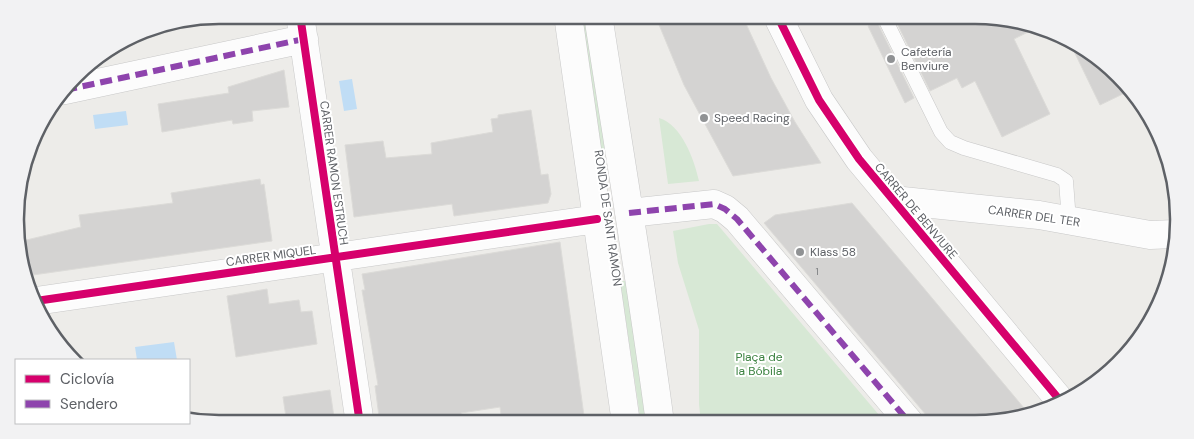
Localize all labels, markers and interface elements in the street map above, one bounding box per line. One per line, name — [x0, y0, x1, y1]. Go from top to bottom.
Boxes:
place label: Cafetería Benviure — [901, 44, 952, 74]
marker: Cafetería Benviure — [885, 53, 897, 65]
street label: CARRER RAMON ESTRUCH — [316, 100, 352, 246]
place label: Speed Racing — [714, 110, 790, 126]
marker: Speed Racing — [698, 112, 710, 124]
street label: RONDA DE SANT RAMON — [590, 149, 626, 287]
street label: CARRER DE BENVIURE — [871, 160, 961, 263]
street label: CARRER DEL TER — [987, 202, 1081, 230]
street label: CARRER MIQUEL — [225, 242, 317, 270]
place label: Klass 58 — [810, 244, 856, 260]
marker: Klass 58 — [794, 246, 806, 258]
house number: 1 — [815, 265, 819, 278]
park label: Plaça de la Bóbila — [735, 349, 783, 379]
legend — [15, 359, 190, 424]
text: Ciclovía — [60, 369, 114, 389]
text: Sendero — [60, 394, 118, 414]

